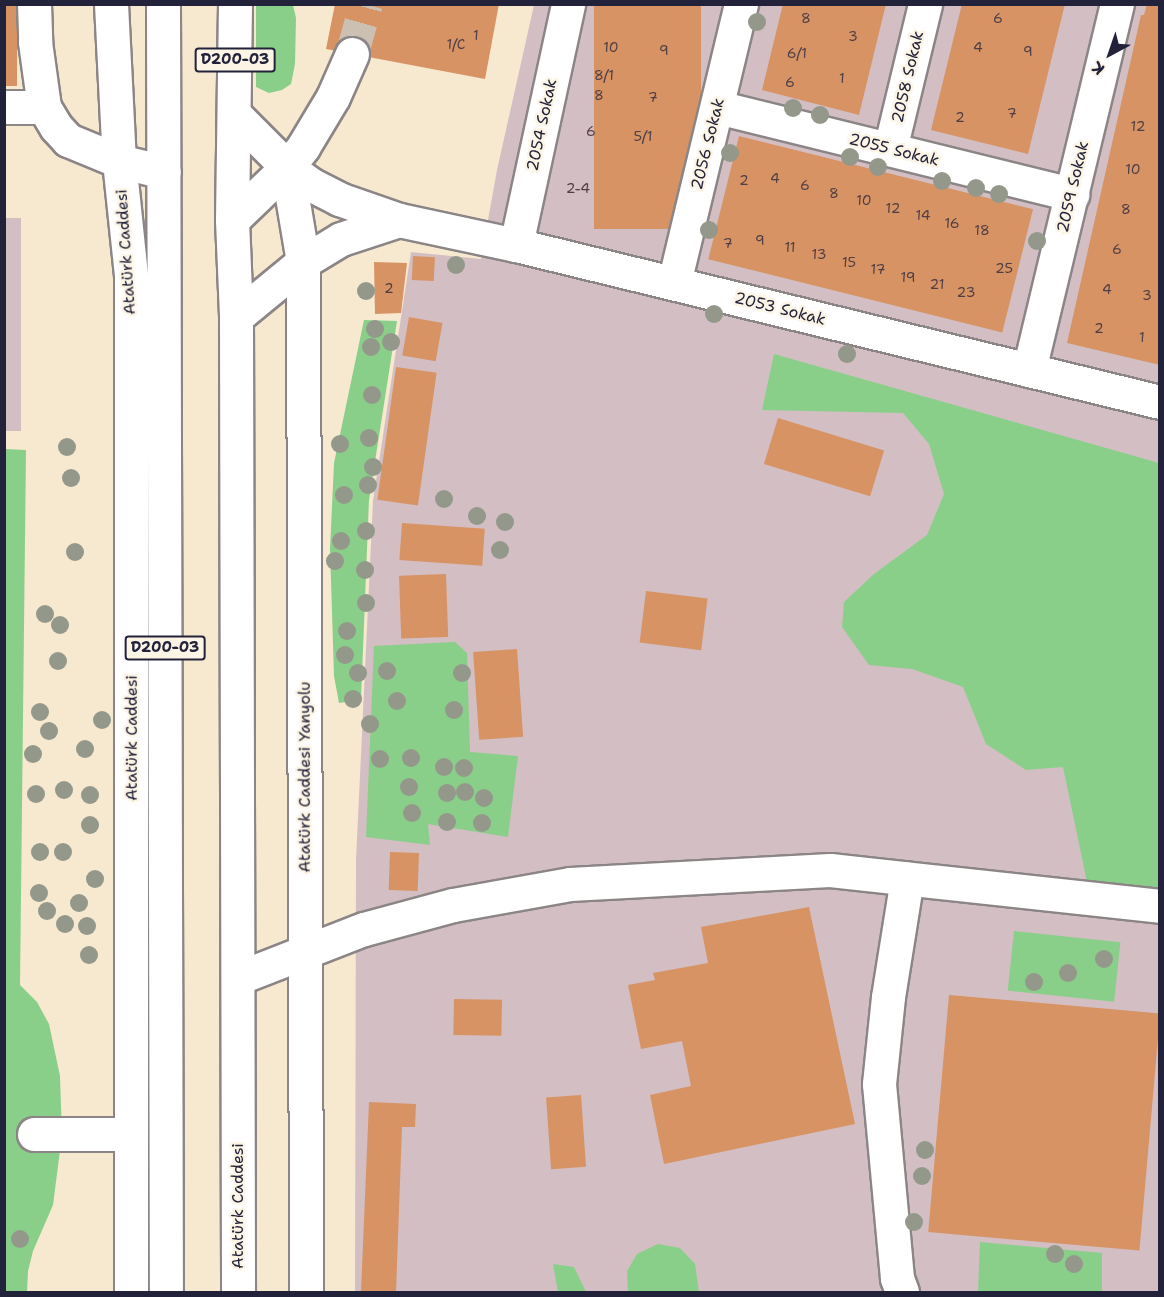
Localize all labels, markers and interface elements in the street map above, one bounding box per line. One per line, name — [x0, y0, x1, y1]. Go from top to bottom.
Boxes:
house number: 8 — [801, 10, 811, 26]
house number: 6 — [993, 10, 1003, 26]
north arrow — [1080, 24, 1140, 84]
house number: 1 — [473, 27, 479, 43]
house number: 3 — [848, 28, 858, 44]
street label: 2058 Sokak — [888, 29, 928, 125]
house number: 1/C — [447, 36, 465, 52]
house number: 10 — [603, 39, 619, 55]
house number: 4 — [973, 39, 983, 55]
house number: 9 — [659, 42, 669, 58]
house number: 9 — [1023, 43, 1033, 59]
house number: 6/1 — [787, 45, 807, 61]
road number: D200-03 — [194, 48, 276, 72]
text: K — [1087, 57, 1109, 80]
house number: 8/1 — [594, 67, 614, 83]
house number: 1 — [839, 70, 845, 86]
house number: 6 — [785, 74, 795, 90]
street label: 2054 Sokak — [523, 77, 561, 173]
house number: 8 — [594, 87, 604, 103]
house number: 7 — [648, 89, 658, 105]
street label: 2056 Sokak — [687, 96, 729, 192]
house number: 7 — [1007, 105, 1017, 121]
house number: 2 — [955, 109, 965, 125]
house number: 12 — [1131, 118, 1145, 134]
house number: 6 — [586, 123, 596, 139]
house number: 5/1 — [633, 128, 653, 144]
street label: 2055 Sokak — [847, 130, 941, 170]
street label: 2059 Sokak — [1053, 139, 1093, 235]
house number: 10 — [1125, 161, 1141, 177]
house number: 4 — [770, 170, 780, 186]
house number: 2 — [739, 172, 749, 188]
house number: 6 — [800, 177, 810, 193]
house number: 2-4 — [566, 180, 590, 196]
house number: 8 — [829, 185, 839, 201]
street label: Atatürk Caddesi — [112, 189, 140, 315]
house number: 10 — [856, 192, 872, 208]
house number: 12 — [886, 200, 900, 216]
house number: 8 — [1121, 201, 1131, 217]
house number: 14 — [915, 207, 931, 223]
house number: 16 — [944, 215, 960, 231]
house number: 18 — [974, 222, 990, 238]
house number: 9 — [755, 232, 765, 248]
house number: 7 — [723, 235, 733, 251]
house number: 11 — [784, 239, 796, 255]
house number: 6 — [1112, 241, 1122, 257]
house number: 13 — [812, 246, 826, 262]
house number: 15 — [842, 254, 856, 270]
house number: 25 — [995, 260, 1013, 276]
house number: 17 — [871, 261, 885, 277]
house number: 19 — [900, 269, 916, 285]
house number: 21 — [930, 276, 944, 292]
house number: 2 — [384, 280, 394, 296]
house number: 4 — [1102, 281, 1112, 297]
house number: 23 — [957, 284, 975, 300]
house number: 3 — [1142, 287, 1152, 303]
street label: 2053 Sokak — [732, 288, 828, 330]
house number: 2 — [1094, 320, 1104, 336]
house number: 1 — [1139, 329, 1145, 345]
road number: D200-03 — [124, 636, 206, 660]
street label: Atatürk Caddesi — [122, 675, 142, 801]
street label: Atatürk Caddesi Yanyolu — [295, 681, 315, 873]
street label: Atatürk Caddesi — [228, 1143, 248, 1269]

